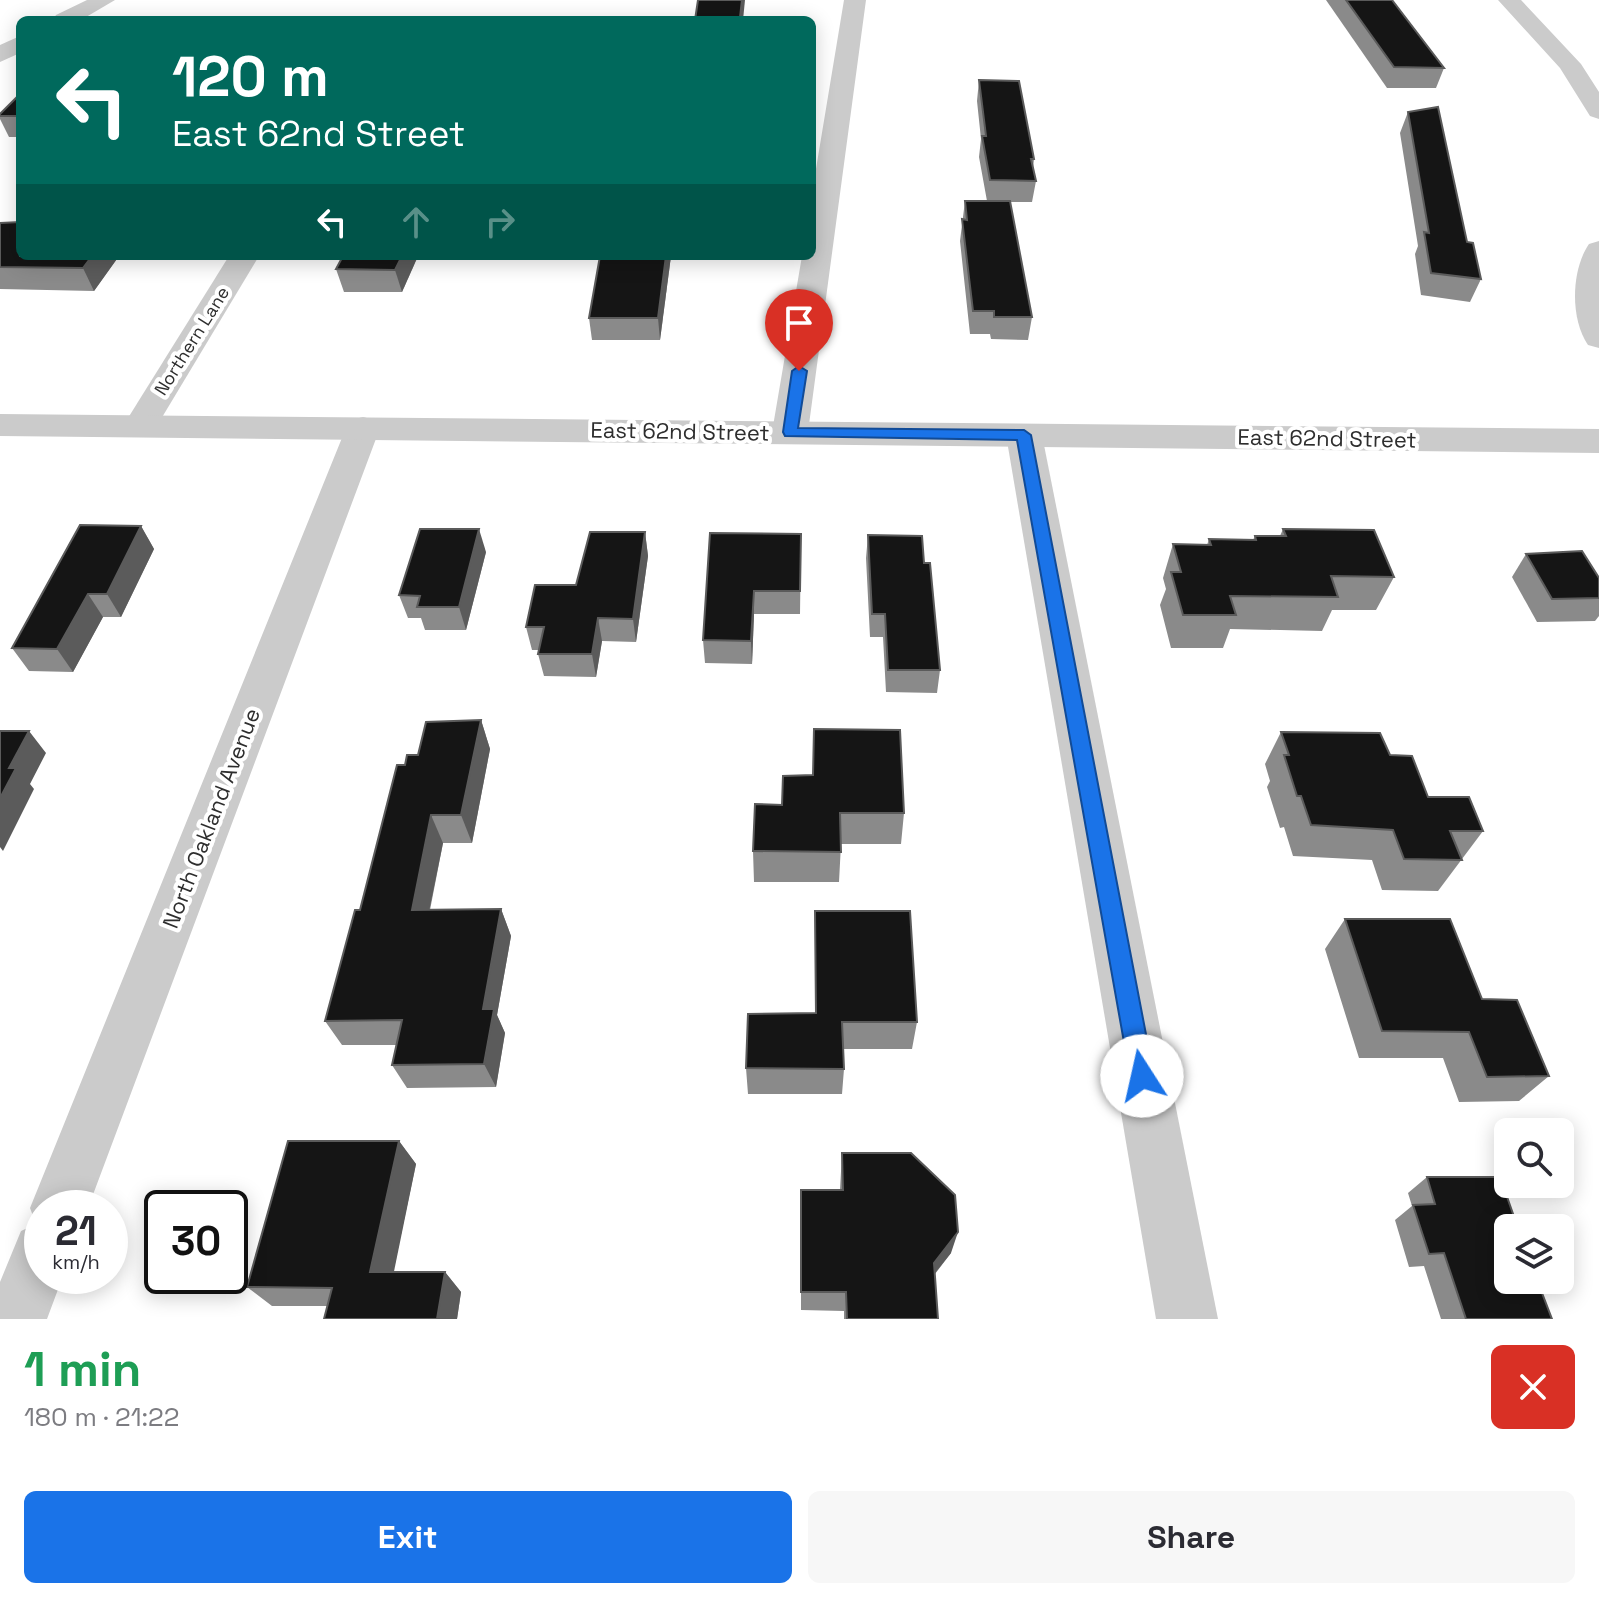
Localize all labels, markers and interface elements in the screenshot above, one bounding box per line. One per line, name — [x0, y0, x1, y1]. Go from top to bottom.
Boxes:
text: 120 m — [172, 41, 329, 112]
icon: left — [40, 48, 144, 152]
text: East 62nd Street — [172, 111, 465, 157]
icon: left — [310, 200, 354, 244]
icon: ahead — [394, 200, 438, 244]
icon: right — [478, 200, 522, 244]
street label: Northern Lane — [149, 282, 234, 399]
pin — [765, 289, 833, 371]
icon: arrive — [777, 301, 821, 345]
street label: East 62nd Street — [590, 415, 770, 447]
street label: East 62nd Street — [1237, 422, 1417, 454]
street label: North Oakland Avenue — [156, 704, 266, 932]
position arrow — [1100, 1034, 1184, 1118]
map controls — [1494, 1118, 1574, 1294]
button: search — [1494, 1118, 1574, 1198]
speed limit sign: 30 — [144, 1190, 248, 1294]
text: 21 — [55, 1206, 97, 1257]
button: layers — [1494, 1214, 1574, 1294]
text: km/h — [52, 1249, 100, 1275]
text: 1 min — [24, 1339, 141, 1400]
button: close — [1491, 1345, 1575, 1429]
text: 180 m · 21:22 — [24, 1400, 179, 1434]
button: Exit — [24, 1491, 792, 1583]
button: Share — [808, 1491, 1575, 1583]

